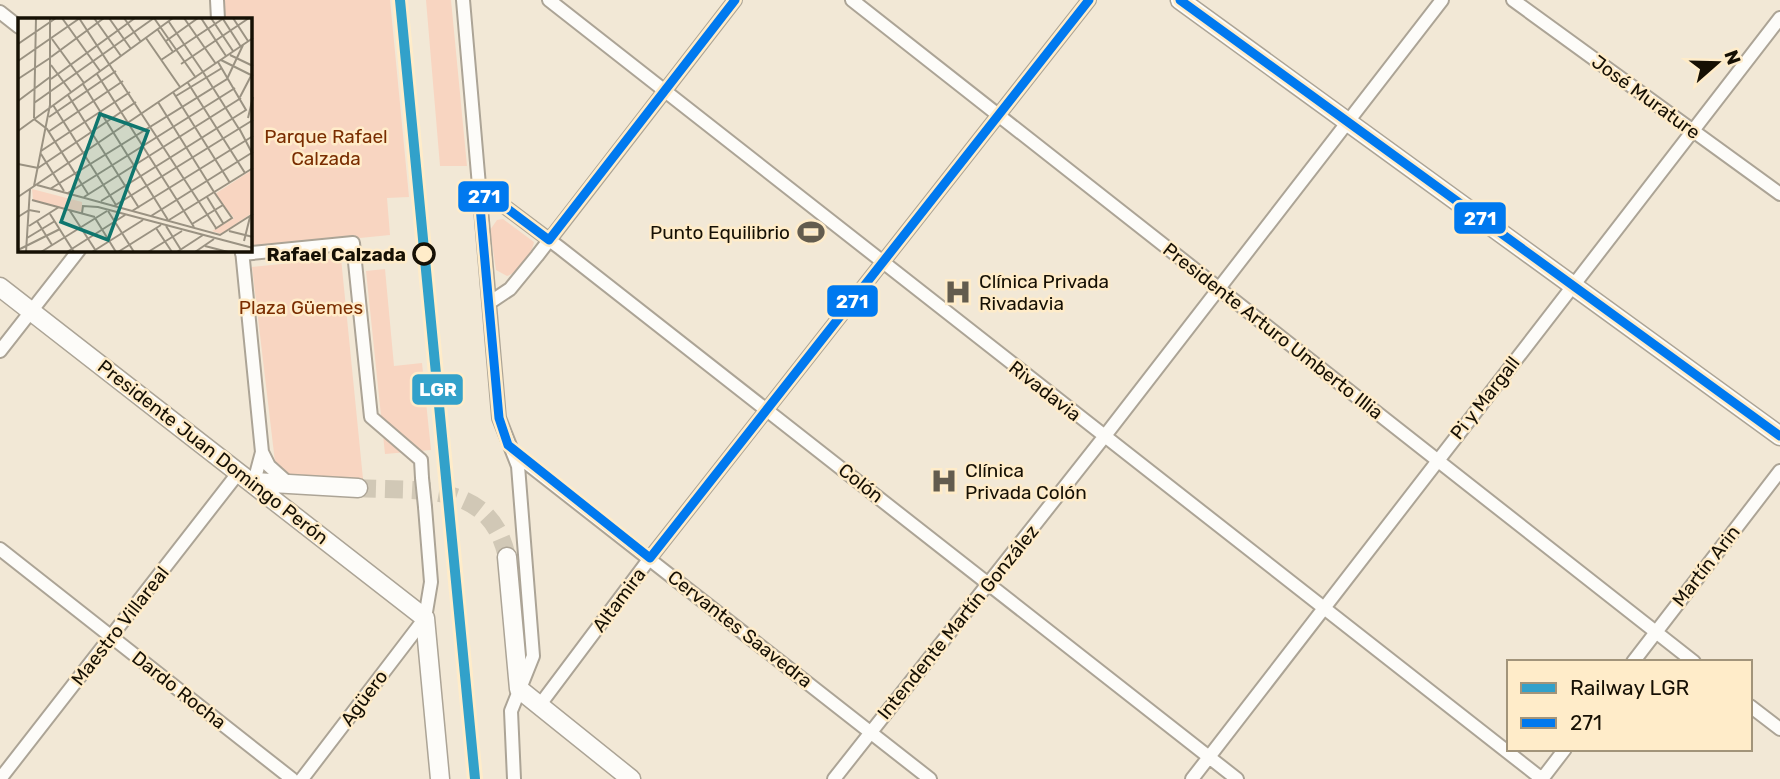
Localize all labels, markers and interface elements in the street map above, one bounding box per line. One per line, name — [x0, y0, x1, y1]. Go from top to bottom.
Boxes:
inset map — [18, 18, 252, 252]
north arrow — [1682, 28, 1752, 98]
text: N — [1719, 47, 1746, 68]
street label: José Murature — [1587, 50, 1705, 144]
park label: Parque Rafael Calzada — [264, 125, 388, 170]
line badge: 271 — [457, 180, 510, 213]
text: 271 — [468, 185, 500, 208]
line badge: 271 — [1453, 201, 1507, 235]
text: 271 — [1464, 207, 1496, 230]
sports icon: Punto Equilibrio — [796, 217, 826, 247]
place label: Punto Equilibrio — [650, 221, 790, 244]
street label: Presidente Arturo Umberto Illia — [1158, 238, 1388, 424]
place label: Rafael Calzada — [267, 243, 406, 266]
marker: Rafael Calzada — [413, 243, 435, 265]
place label: Clínica Privada Rivadavia — [979, 270, 1109, 315]
hospital icon: Clínica Privada Rivadavia — [943, 277, 973, 307]
line badge: 271 — [826, 284, 879, 318]
text: 271 — [836, 290, 868, 313]
park label: Plaza Güemes — [239, 296, 363, 319]
street label: Pi y Margall — [1445, 352, 1525, 444]
street label: Presidente Juan Domingo Perón — [93, 355, 333, 549]
street label: Rivadavia — [1004, 356, 1086, 426]
line badge: LGR — [411, 373, 464, 406]
text: LGR — [419, 378, 457, 401]
street label: Colón — [834, 458, 888, 508]
place label: Clínica Privada Colón — [965, 459, 1087, 504]
hospital icon: Clínica Privada Colón — [929, 466, 959, 496]
street label: Intendente Martín González — [872, 520, 1044, 724]
street label: Martín Arin — [1667, 521, 1745, 611]
street label: Maestro Villareal — [66, 562, 174, 690]
street label: Altamira — [587, 563, 651, 637]
street label: Cervantes Saavedra — [663, 565, 817, 693]
street label: Dardo Rocha — [127, 646, 231, 734]
legend — [1507, 660, 1752, 751]
street label: Agüero — [336, 666, 392, 730]
text: Railway LGR — [1570, 675, 1689, 700]
text: 271 — [1570, 710, 1602, 735]

